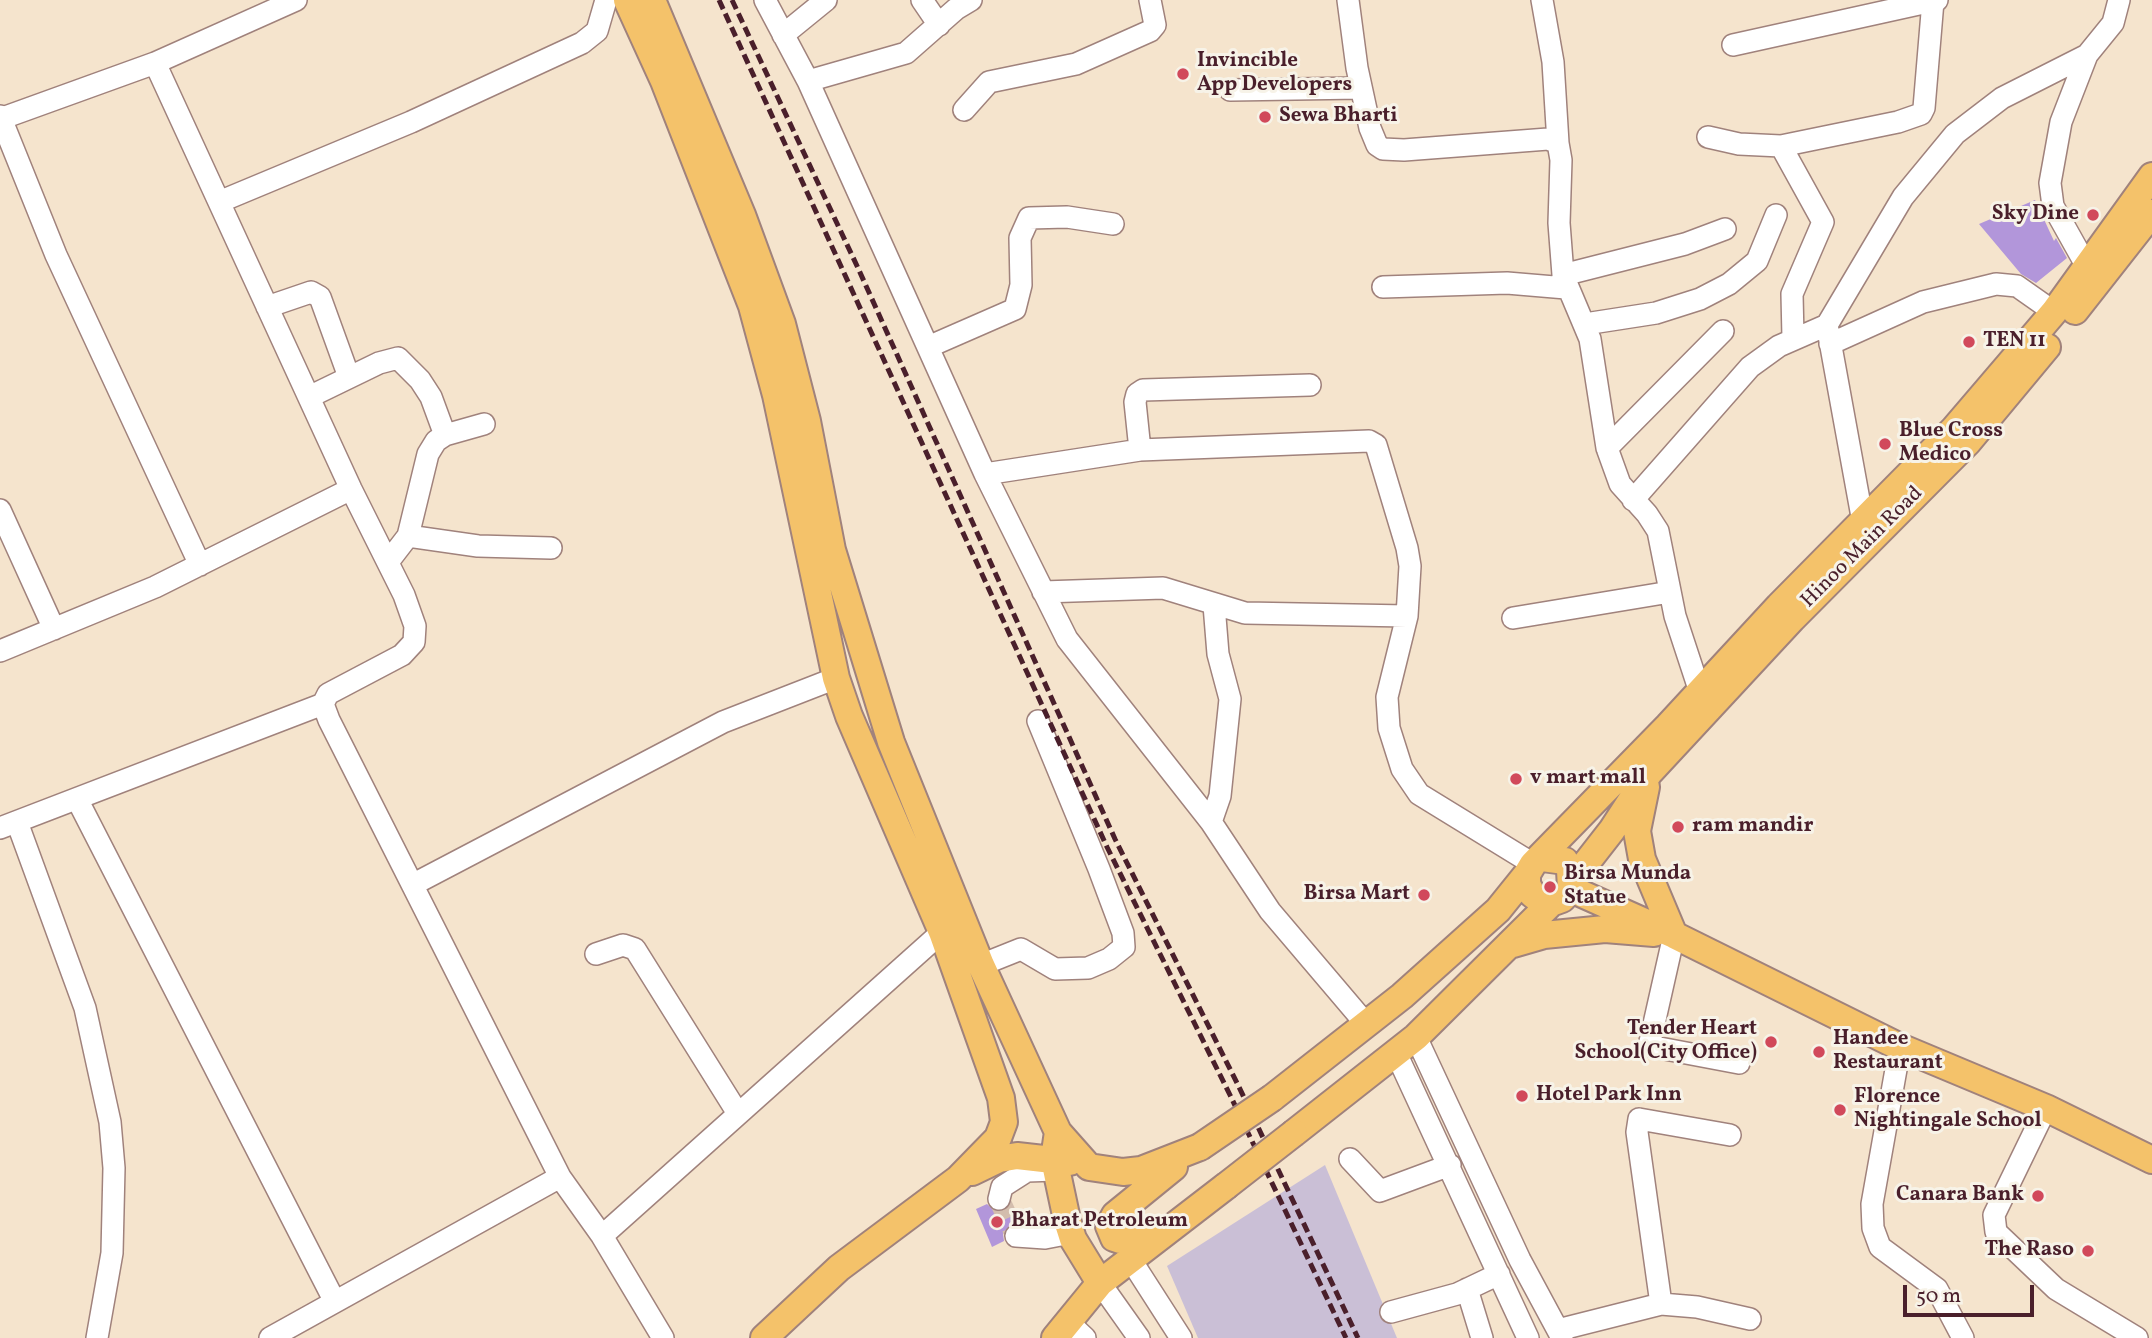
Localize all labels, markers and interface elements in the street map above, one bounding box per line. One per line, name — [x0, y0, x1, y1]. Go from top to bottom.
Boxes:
place label: Invincible App Developers — [1197, 49, 1352, 99]
marker: Invincible App Developers — [1175, 66, 1191, 82]
place label: Sewa Bharti — [1279, 104, 1398, 130]
marker: Sewa Bharti — [1257, 109, 1273, 125]
place label: Sky Dine — [1992, 202, 2079, 228]
marker: Sky Dine — [2085, 207, 2101, 223]
place label: TEN 11 — [1983, 329, 2046, 355]
marker: TEN 11 — [1961, 334, 1977, 350]
place label: Blue Cross Medico — [1899, 419, 2003, 469]
marker: Blue Cross Medico — [1877, 436, 1893, 452]
street label: Hinoo Main Road — [1797, 482, 1929, 614]
place label: v mart mall — [1530, 766, 1646, 792]
marker: v mart mall — [1508, 771, 1524, 787]
place label: ram mandir — [1692, 814, 1813, 840]
marker: ram mandir — [1670, 819, 1686, 835]
place label: Birsa Munda Statue — [1564, 862, 1691, 912]
marker: Birsa Munda Statue — [1542, 879, 1558, 895]
place label: Birsa Mart — [1304, 882, 1410, 908]
marker: Birsa Mart — [1416, 887, 1432, 903]
place label: Tender Heart School(City Office) — [1575, 1017, 1757, 1067]
place label: Handee Restaurant — [1833, 1027, 1943, 1077]
marker: Tender Heart School(City Office) — [1763, 1034, 1779, 1050]
marker: Handee Restaurant — [1811, 1044, 1827, 1060]
place label: Hotel Park Inn — [1536, 1083, 1682, 1109]
place label: Florence Nightingale School — [1854, 1085, 2042, 1135]
marker: Hotel Park Inn — [1514, 1088, 1530, 1104]
marker: Florence Nightingale School — [1832, 1102, 1848, 1118]
place label: Canara Bank — [1896, 1183, 2024, 1209]
marker: Canara Bank — [2030, 1188, 2046, 1204]
place label: Bharat Petroleum — [1011, 1209, 1188, 1235]
marker: Bharat Petroleum — [989, 1214, 1005, 1230]
place label: The Raso — [1984, 1238, 2074, 1264]
marker: The Raso — [2080, 1243, 2096, 1259]
scale bar — [1907, 1272, 2038, 1316]
text: 50 m — [1916, 1282, 1961, 1311]

